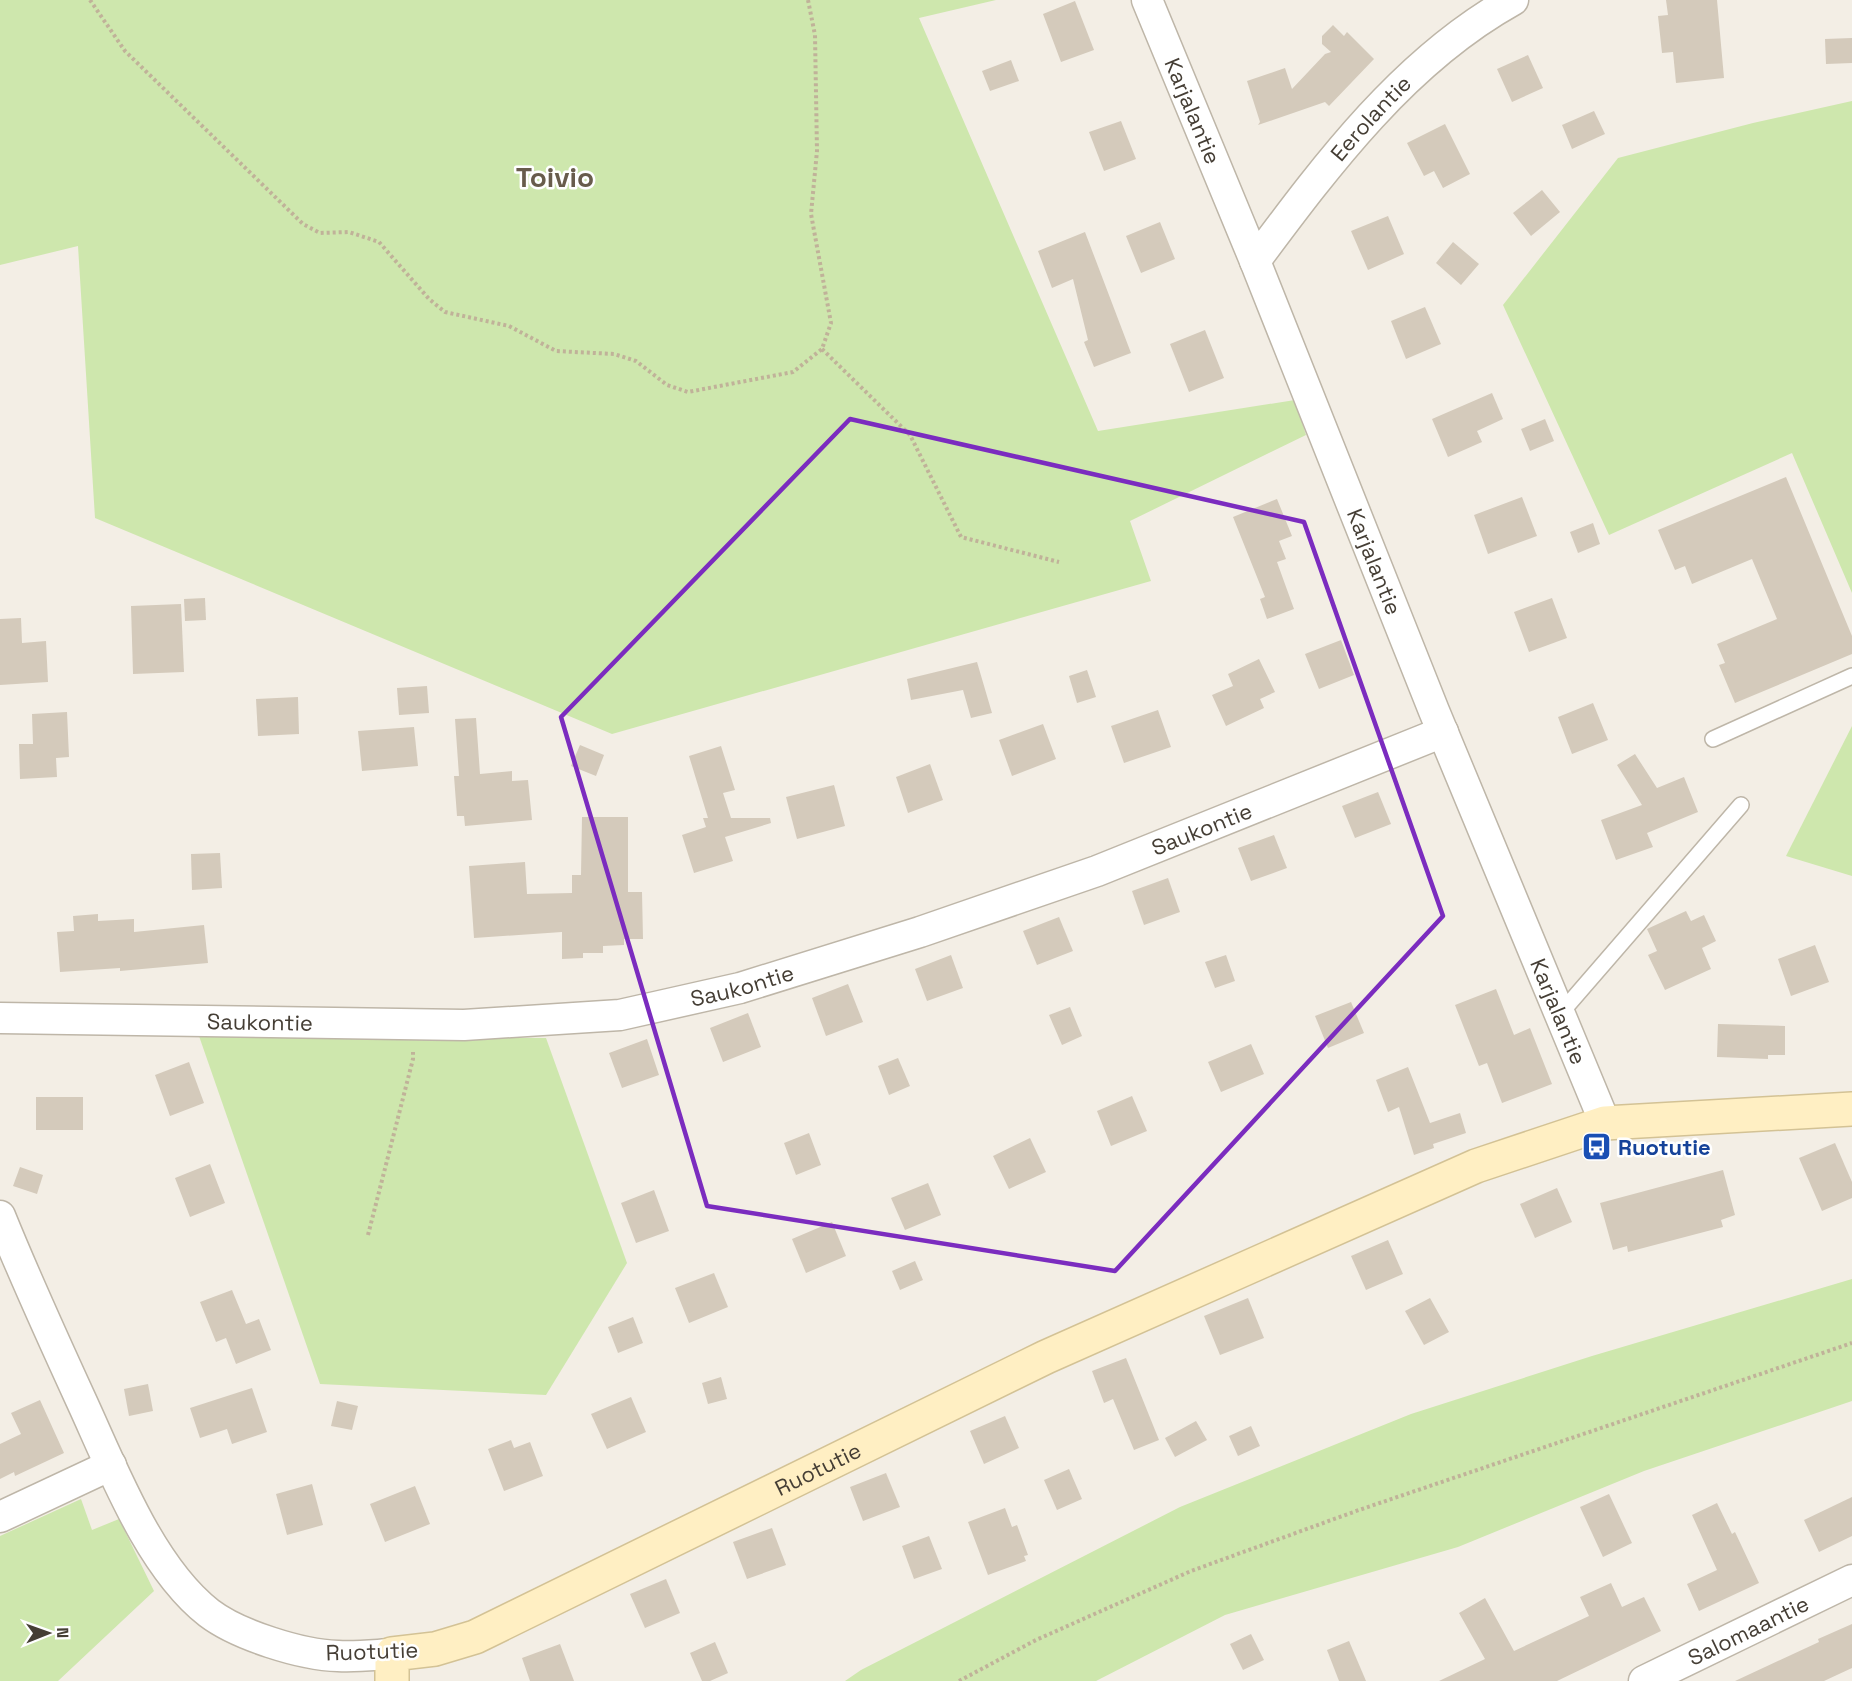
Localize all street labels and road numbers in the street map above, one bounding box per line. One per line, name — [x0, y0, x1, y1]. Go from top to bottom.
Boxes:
street label: Karjalantie — [1158, 54, 1227, 168]
street label: Eerolantie — [1324, 69, 1417, 167]
street label: Karjalantie — [1341, 504, 1408, 619]
street label: Saukontie — [1147, 796, 1256, 862]
street label: Karjalantie — [1524, 954, 1593, 1069]
street label: Saukontie — [688, 958, 797, 1013]
street label: Saukontie — [207, 1007, 313, 1037]
street label: Ruotutie — [770, 1436, 866, 1502]
street label: Salomaantie — [1683, 1589, 1813, 1672]
street label: Ruotutie — [325, 1635, 419, 1667]

